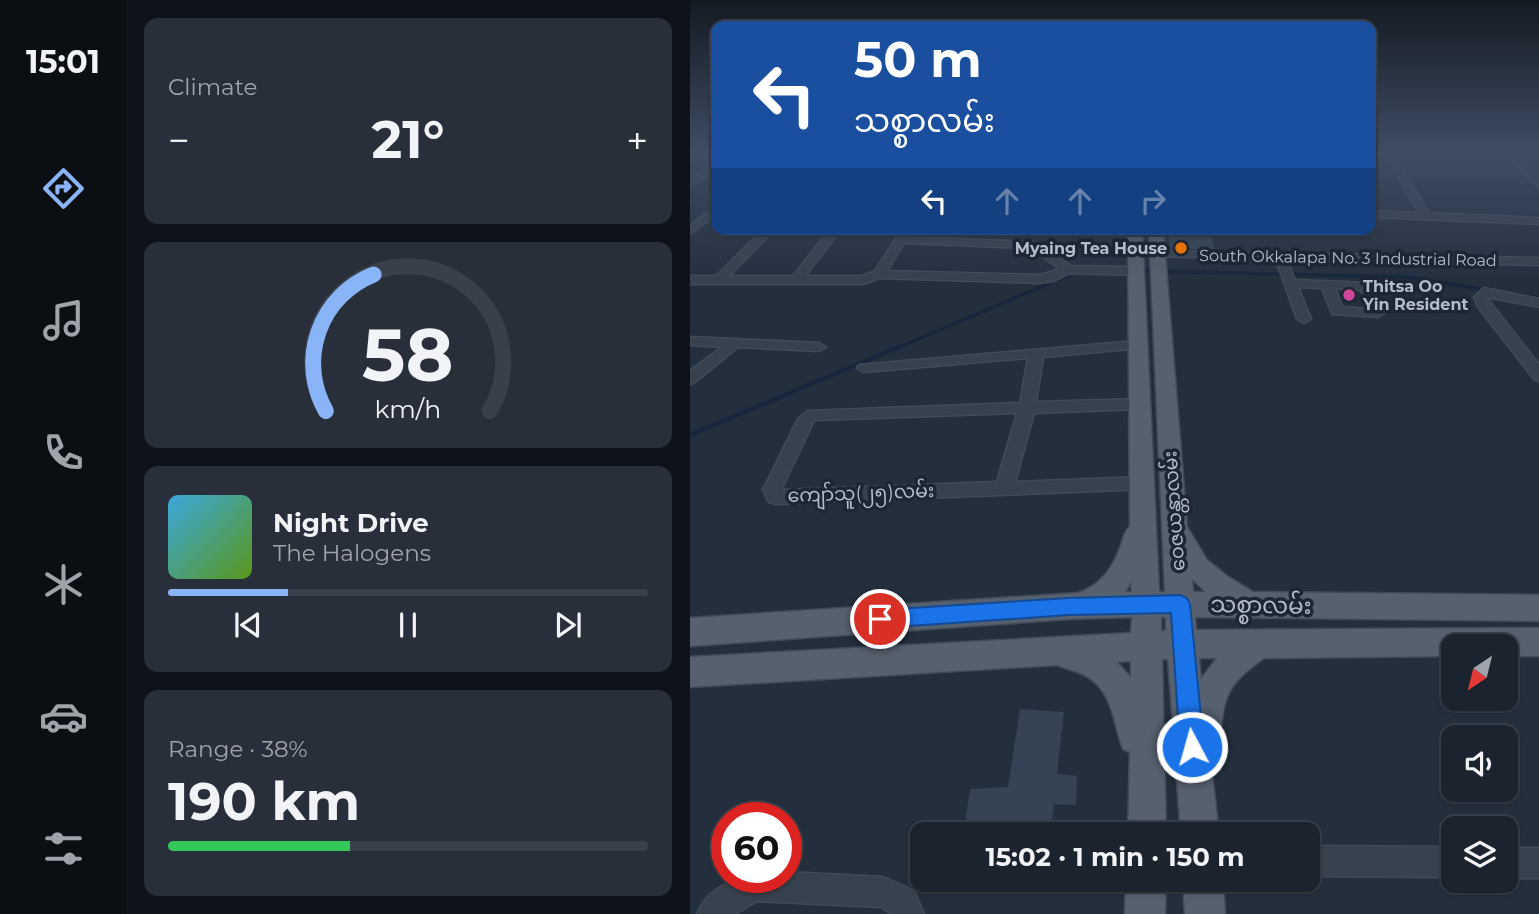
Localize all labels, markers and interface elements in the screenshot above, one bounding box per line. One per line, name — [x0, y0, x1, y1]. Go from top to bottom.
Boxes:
text: 50 m — [854, 30, 982, 89]
text: 15:01 — [26, 42, 100, 81]
icon: left — [739, 49, 830, 140]
text: Climate — [168, 73, 257, 101]
text: သစ္စာလမ်း — [854, 101, 995, 140]
text: 21° — [372, 108, 444, 171]
text: − — [168, 117, 190, 164]
text: + — [626, 117, 648, 164]
icon: directions — [39, 164, 88, 213]
icon: left — [915, 182, 953, 220]
icon: ahead — [988, 182, 1026, 220]
icon: ahead — [1061, 182, 1099, 220]
icon: right — [1134, 182, 1172, 220]
place label: Myaing Tea House — [1015, 239, 1167, 258]
marker: Myaing Tea House — [1173, 240, 1189, 256]
street label: South Okkalapa No. 3 Industrial Road — [1199, 246, 1497, 270]
place label: Thitsa Oo Yin Resident — [1362, 277, 1468, 314]
marker: Thitsa Oo Yin Resident — [1341, 287, 1357, 303]
icon: music — [39, 296, 88, 345]
text: 58 — [362, 311, 454, 399]
text: km/h — [375, 394, 441, 424]
icon: phone — [39, 428, 88, 477]
street label: ဝေဇယန္တာလမ်း — [1155, 450, 1194, 572]
street label: ကျော်သူ(၂၅)လမ်း — [787, 476, 935, 512]
text: Night Drive — [273, 507, 429, 539]
text: The Halogens — [273, 539, 431, 567]
icon: climate — [39, 560, 88, 609]
street label: သစ္စာလမ်း — [1210, 588, 1312, 625]
pin — [850, 589, 910, 649]
icon: arrive — [861, 600, 899, 638]
icon: previous — [229, 606, 267, 644]
icon: pause — [389, 606, 427, 644]
icon: next — [549, 606, 587, 644]
north arrow — [1441, 634, 1518, 710]
map controls — [1441, 634, 1518, 893]
icon: car — [39, 692, 88, 741]
position arrow — [1155, 710, 1229, 784]
button: sound — [1441, 725, 1518, 802]
text: Range · 38% — [168, 735, 308, 763]
text: 190 km — [168, 770, 360, 833]
speed limit sign: 60 — [711, 802, 802, 893]
button: layers — [1441, 816, 1518, 893]
icon: filters — [39, 824, 88, 873]
text: 15:02 · 1 min · 150 m — [985, 841, 1245, 873]

